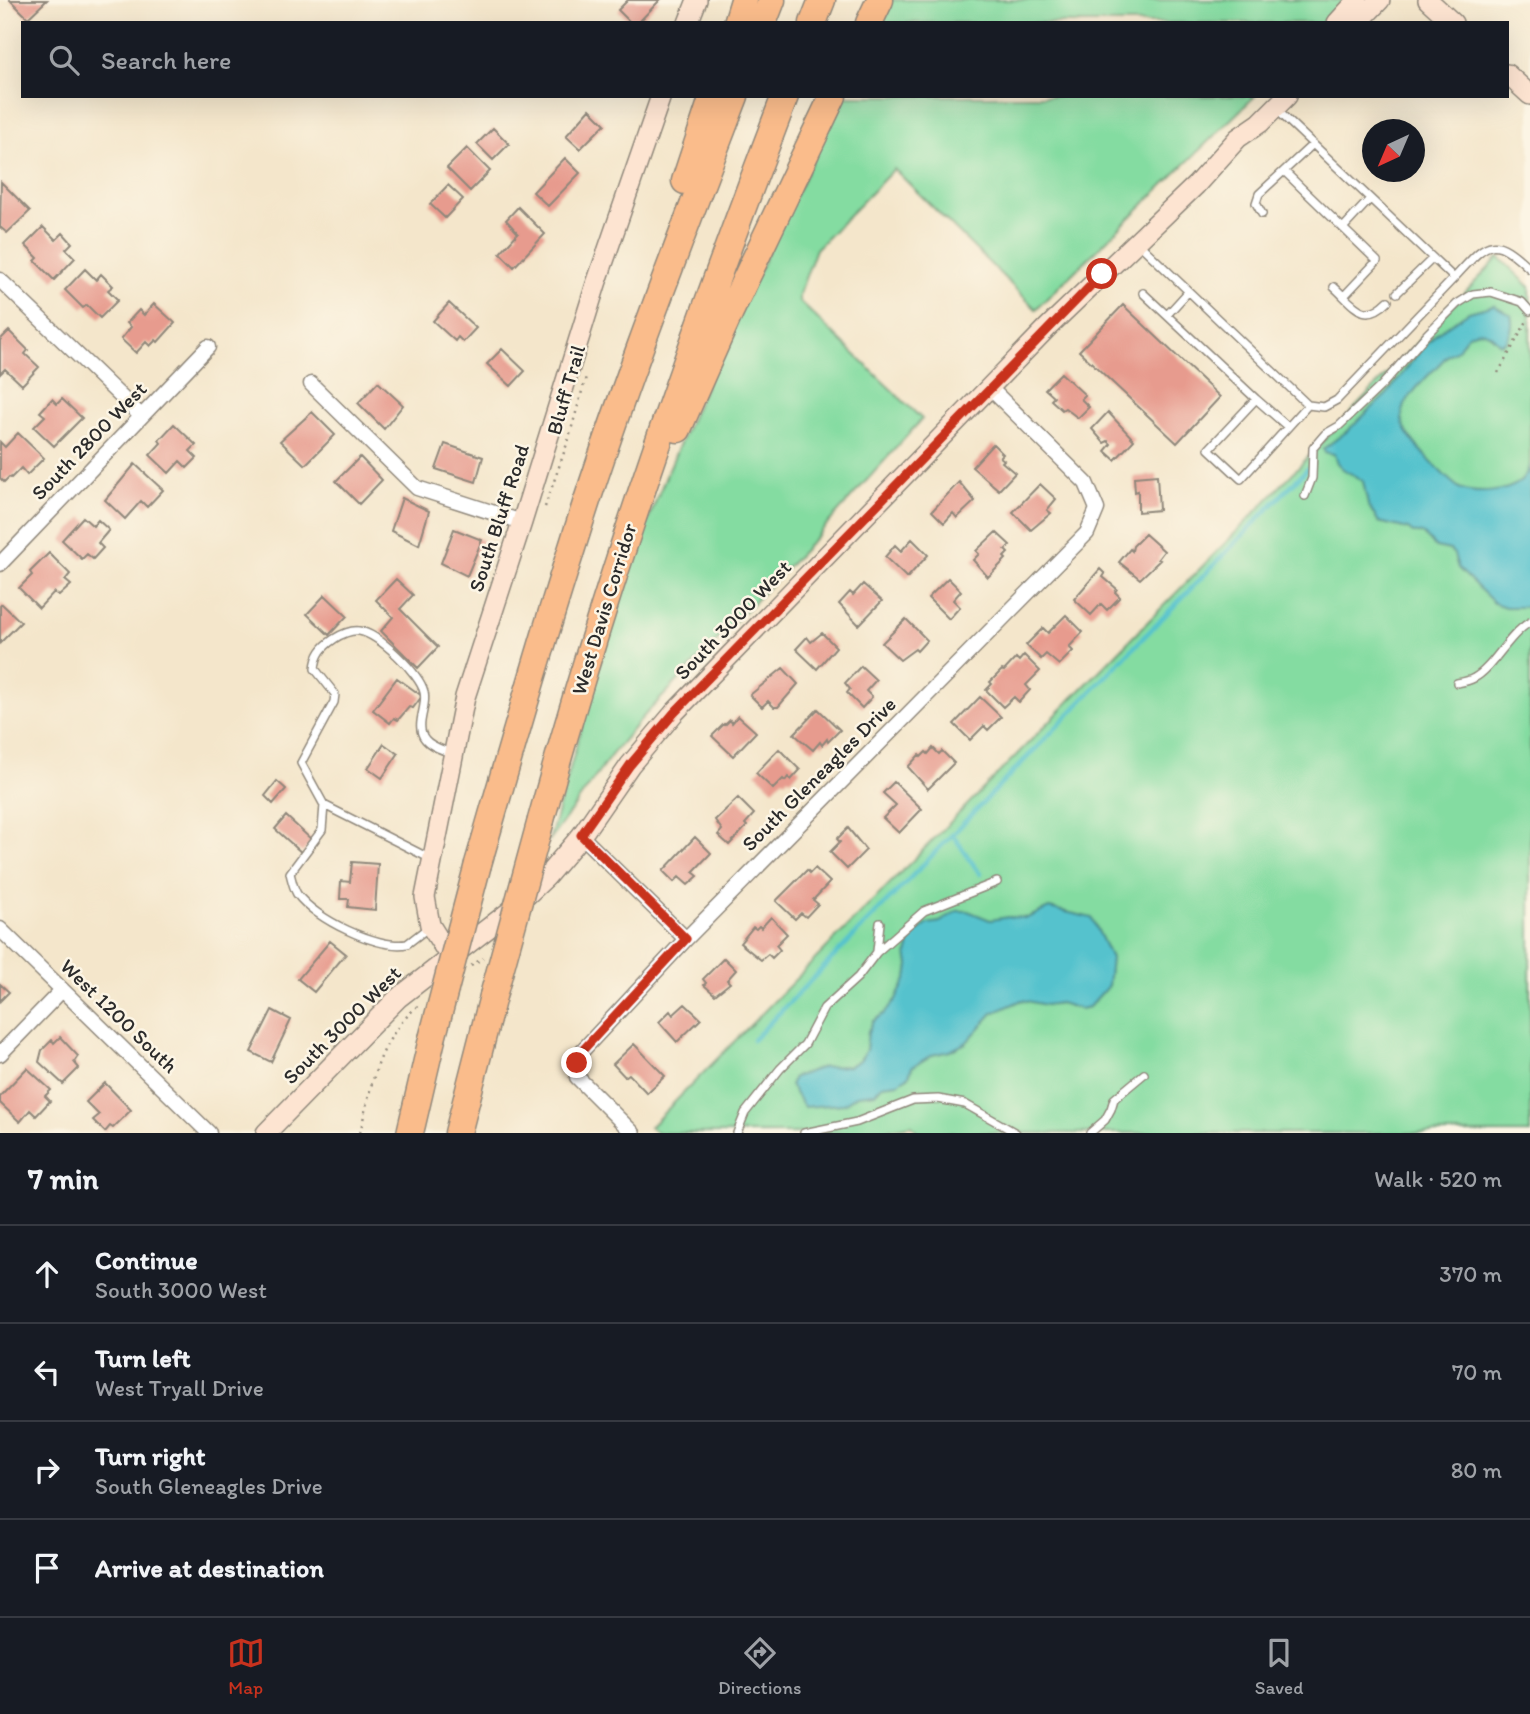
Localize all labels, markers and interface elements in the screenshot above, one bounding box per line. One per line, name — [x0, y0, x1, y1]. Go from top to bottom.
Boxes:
search box — [21, 21, 1509, 98]
icon: search — [45, 41, 83, 79]
text: Search here — [101, 44, 231, 76]
north arrow — [1362, 119, 1425, 182]
route start — [1086, 258, 1117, 289]
street label: Bluff Trail — [541, 342, 590, 438]
street label: South 2800 West — [26, 376, 152, 505]
street label: South Bluff Road — [463, 440, 534, 595]
street label: West Davis Corridor — [566, 520, 642, 698]
street label: South 3000 West — [669, 554, 796, 685]
street label: South Gleneagles Drive — [736, 691, 901, 856]
street label: West 1200 South — [56, 953, 183, 1078]
street label: South 3000 West — [277, 960, 406, 1089]
route end — [561, 1047, 592, 1078]
text: 7 min — [28, 1160, 99, 1197]
text: Walk · 520 m — [1374, 1165, 1502, 1193]
text: Continue — [95, 1244, 198, 1276]
icon: ahead — [28, 1255, 66, 1293]
text: 370 m — [1439, 1260, 1502, 1288]
text: South 3000 West — [95, 1276, 267, 1304]
text: Turn left — [95, 1342, 191, 1374]
icon: left — [28, 1353, 66, 1391]
text: 70 m — [1452, 1358, 1502, 1386]
text: West Tryall Drive — [95, 1374, 264, 1402]
text: Turn right — [95, 1440, 206, 1472]
icon: right — [28, 1451, 66, 1489]
text: 80 m — [1451, 1456, 1502, 1484]
text: South Gleneagles Drive — [95, 1472, 323, 1500]
icon: arrive — [28, 1549, 66, 1587]
text: Arrive at destination — [95, 1552, 324, 1584]
tab: Map — [227, 1634, 265, 1699]
tab: Directions — [718, 1634, 802, 1699]
tab: Saved — [1255, 1634, 1303, 1699]

